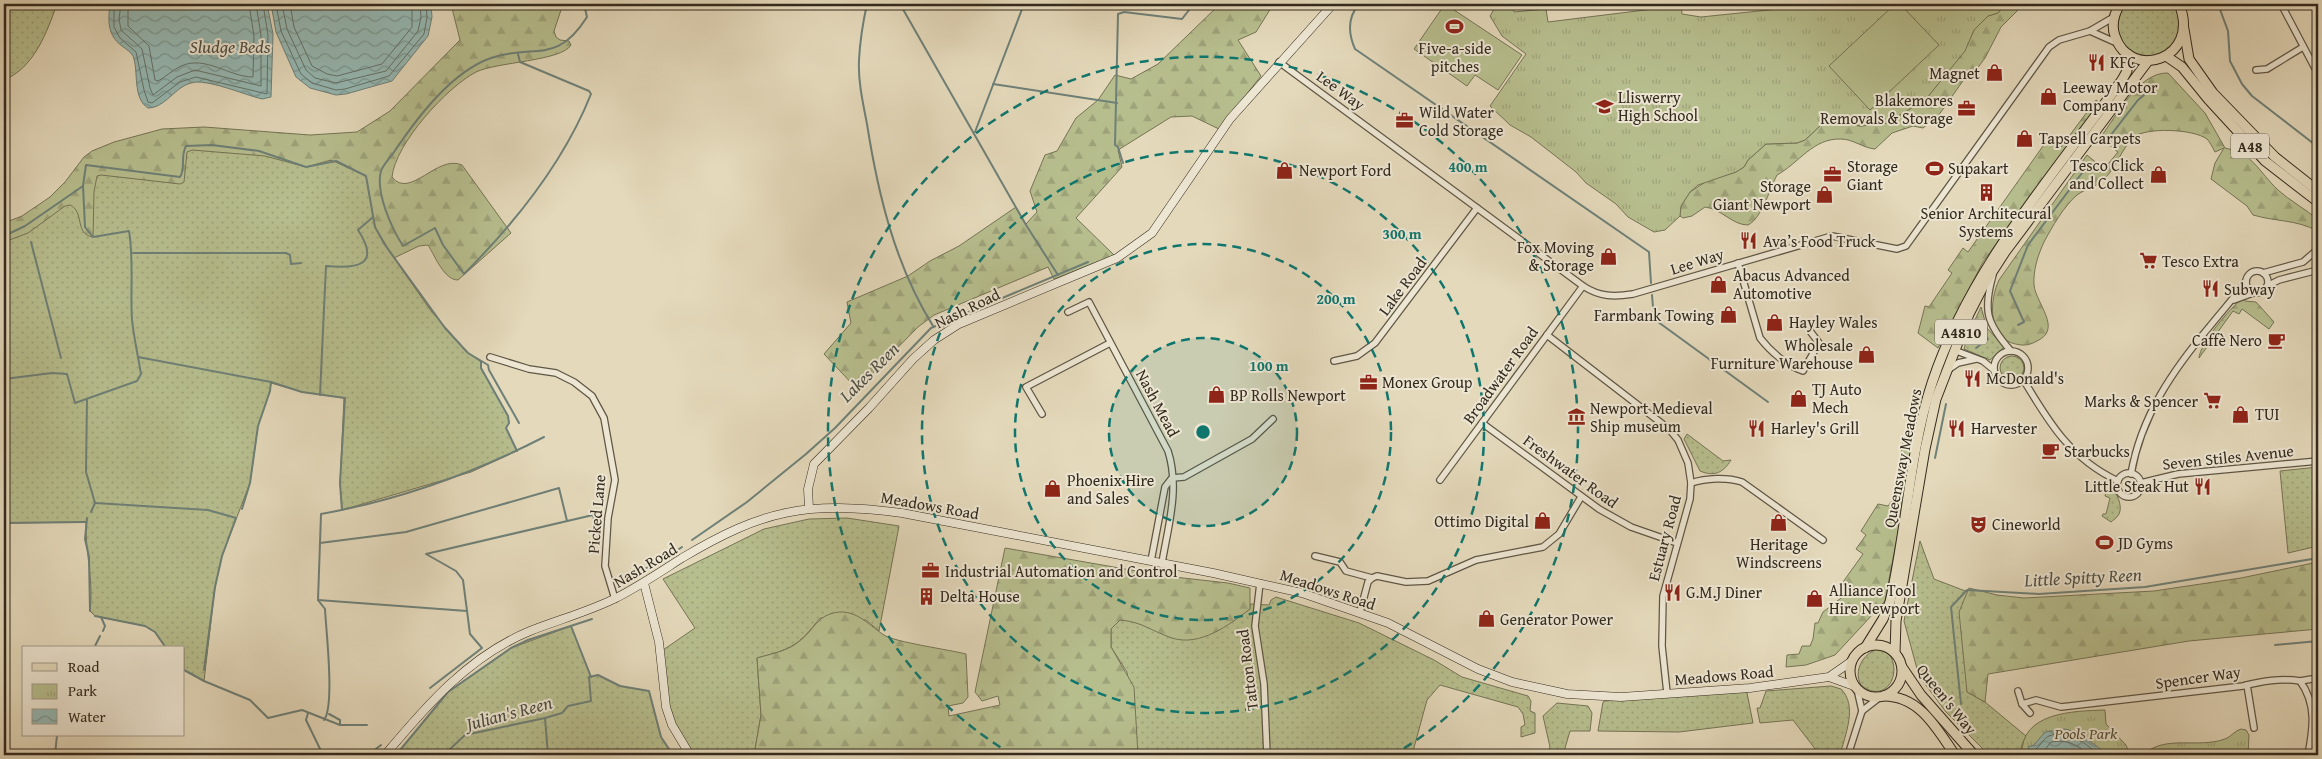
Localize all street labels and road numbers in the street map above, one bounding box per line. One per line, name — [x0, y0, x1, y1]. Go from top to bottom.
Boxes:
street label: Lee Way — [1312, 64, 1370, 116]
road number: A48 — [2231, 134, 2269, 158]
street label: Lee Way — [1667, 241, 1727, 280]
street label: Lake Road — [1372, 251, 1432, 320]
street label: Nash Road — [930, 282, 1004, 334]
road number: A4810 — [1935, 320, 1987, 344]
street label: Broadwater Road — [1456, 321, 1544, 429]
street label: Nash Mead — [1130, 365, 1186, 442]
street label: Queensway Meadows — [1877, 386, 1927, 530]
street label: Freshwater Road — [1518, 428, 1624, 514]
street label: Seven Stiles Avenue — [2161, 438, 2295, 476]
street label: Picked Lane — [581, 474, 611, 554]
street label: Meadows Road — [879, 485, 981, 526]
street label: Estuary Road — [1641, 492, 1687, 584]
street label: Nash Road — [609, 536, 682, 593]
street label: Meadows Road — [1277, 562, 1379, 616]
street label: Tatton Road — [1230, 628, 1264, 712]
street label: Queen's Way — [1911, 658, 1983, 740]
street label: Meadows Road — [1673, 659, 1775, 691]
street label: Spencer Way — [2154, 659, 2242, 695]

